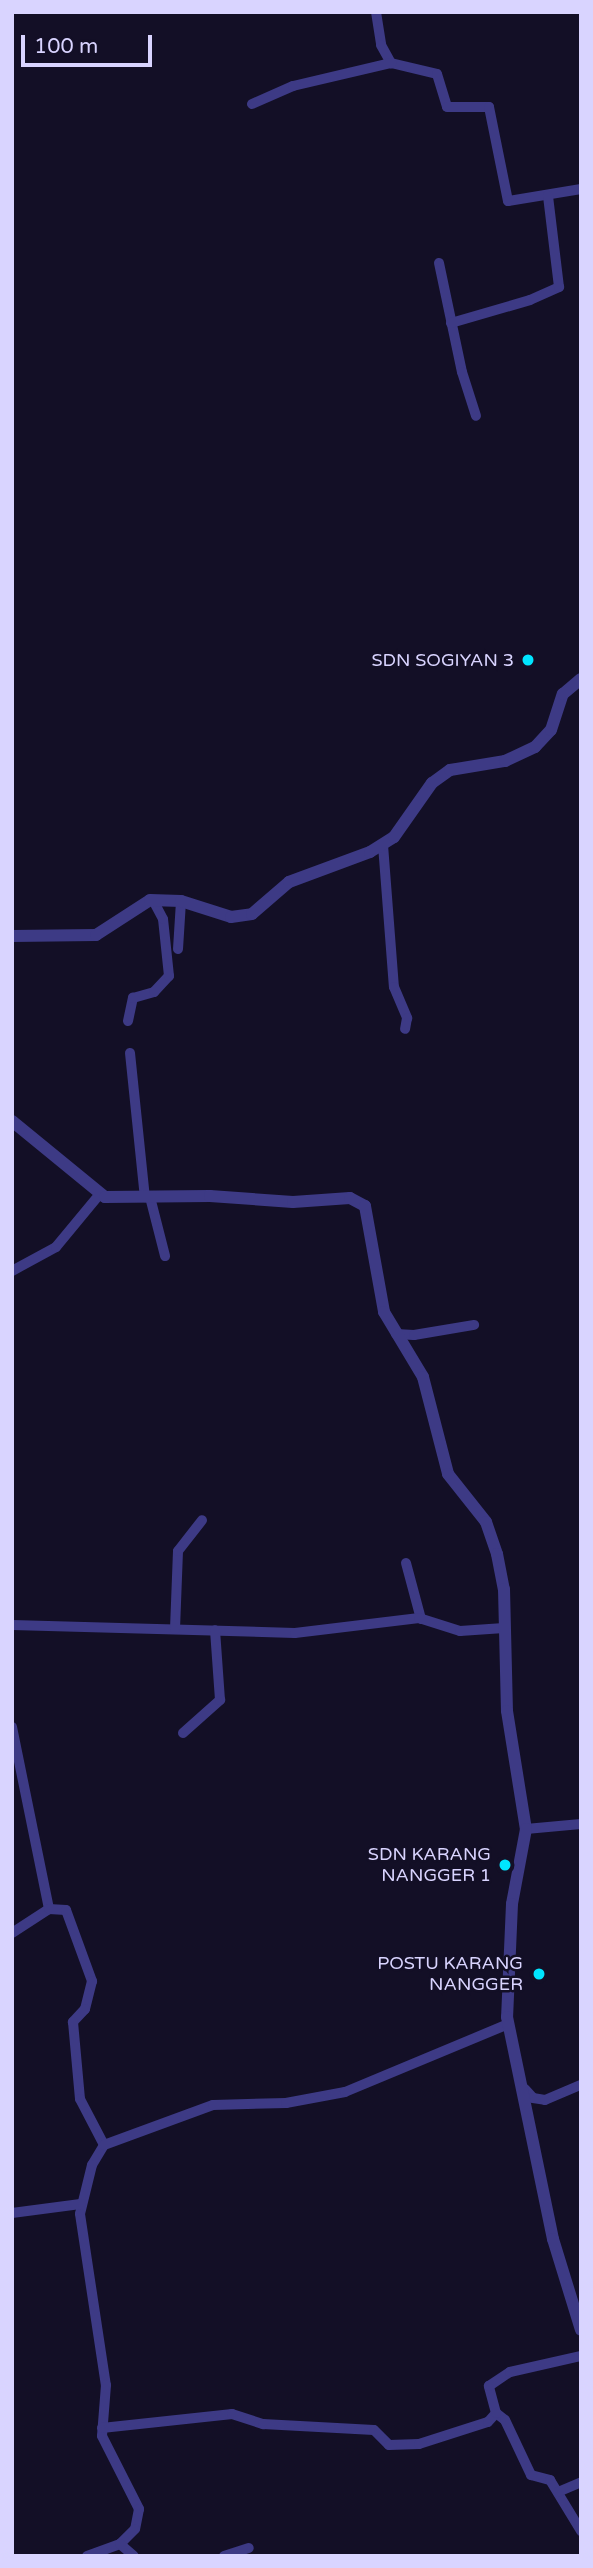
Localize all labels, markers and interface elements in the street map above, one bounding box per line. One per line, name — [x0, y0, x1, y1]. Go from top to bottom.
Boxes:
scale bar — [24, 21, 156, 65]
text: 100 m — [34, 34, 98, 59]
place label: SDN SOGIYAN 3 — [372, 649, 514, 671]
marker: SDN SOGIYAN 3 — [520, 652, 536, 668]
place label: SDN KARANG NANGGER 1 — [368, 1844, 491, 1886]
marker: SDN KARANG NANGGER 1 — [497, 1857, 513, 1873]
place label: POSTU KARANG NANGGER — [377, 1953, 523, 1996]
marker: POSTU KARANG NANGGER — [529, 1964, 549, 1984]

